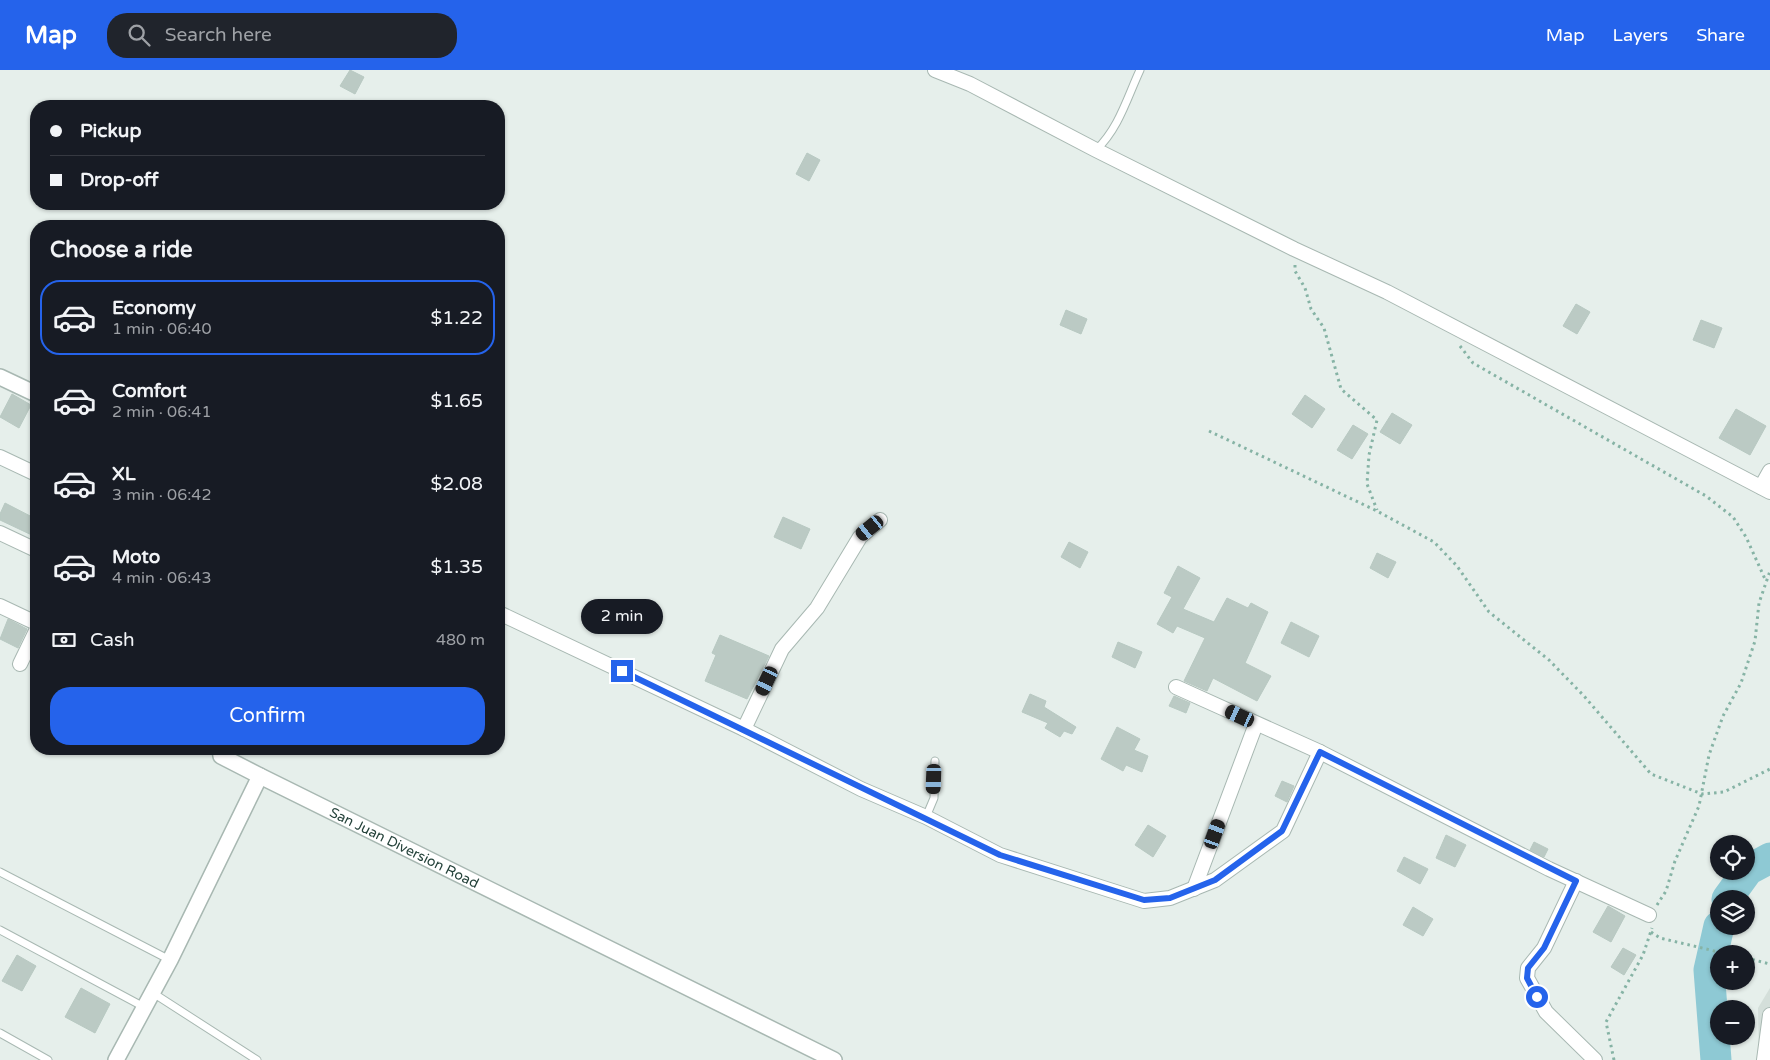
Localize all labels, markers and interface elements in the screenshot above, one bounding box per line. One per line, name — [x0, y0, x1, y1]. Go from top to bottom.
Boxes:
search box — [107, 13, 457, 58]
text: Map — [25, 21, 77, 50]
icon: search — [125, 21, 153, 49]
text: Search here — [165, 24, 272, 46]
text: Map — [1546, 24, 1585, 46]
text: Layers — [1613, 24, 1668, 46]
text: Share — [1696, 24, 1745, 46]
text: Pickup — [80, 120, 141, 142]
text: Drop-off — [80, 169, 159, 191]
text: Choose a ride — [50, 237, 193, 263]
icon: car — [52, 295, 97, 340]
text: Economy — [112, 297, 196, 319]
text: $1.22 — [431, 307, 483, 329]
text: 1 min · 06:40 — [112, 319, 211, 339]
icon: car — [52, 378, 97, 423]
text: Comfort — [112, 380, 186, 402]
text: $1.65 — [431, 390, 483, 412]
text: 2 min · 06:41 — [112, 402, 211, 422]
icon: car — [52, 461, 97, 506]
text: XL — [112, 463, 136, 485]
text: $2.08 — [431, 473, 483, 495]
text: 3 min · 06:42 — [112, 485, 211, 505]
car — [853, 513, 886, 543]
icon: car — [52, 544, 97, 589]
text: Moto — [112, 546, 160, 568]
text: $1.35 — [431, 556, 483, 578]
text: 4 min · 06:43 — [112, 568, 211, 588]
callout: 2 min — [581, 598, 663, 634]
text: 2 min — [601, 606, 643, 626]
icon: cash — [50, 626, 78, 654]
text: Cash — [90, 629, 135, 651]
text: 480 m — [436, 630, 485, 650]
route end — [611, 660, 633, 682]
car — [753, 664, 780, 698]
button: Confirm — [50, 687, 485, 745]
car — [1223, 703, 1256, 729]
car — [925, 764, 942, 794]
street label: San Juan Diversion Road — [327, 803, 482, 892]
car — [1202, 817, 1227, 851]
map controls — [1710, 835, 1755, 1045]
button: locate — [1710, 835, 1755, 880]
button: layers — [1710, 890, 1755, 935]
button: + — [1710, 945, 1755, 990]
route start — [1526, 986, 1548, 1008]
button: − — [1710, 1000, 1755, 1045]

